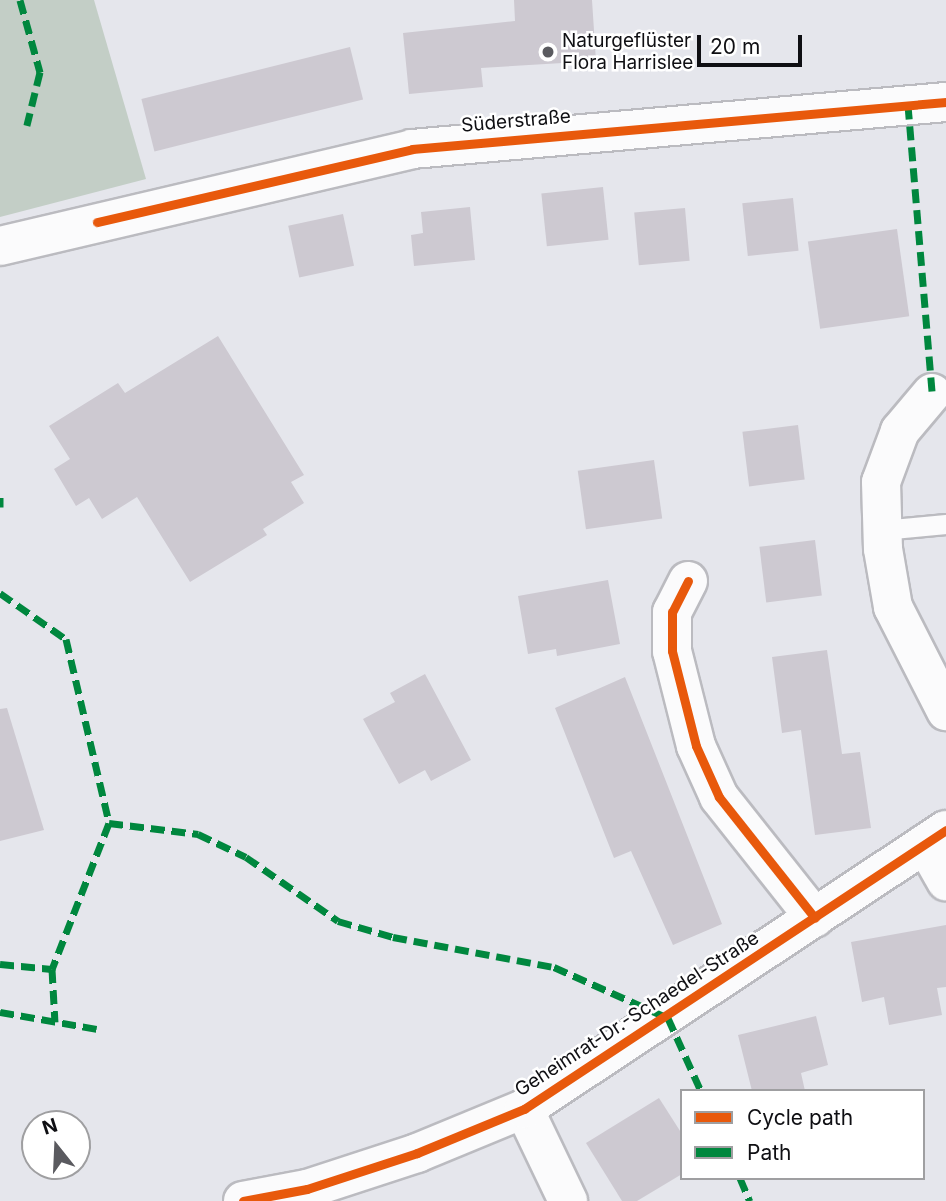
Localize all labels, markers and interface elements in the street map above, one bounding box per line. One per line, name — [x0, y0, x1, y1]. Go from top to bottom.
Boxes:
scale bar — [701, 21, 806, 65]
place label: Naturgeflüster Flora Harrislee — [562, 30, 693, 74]
text: 20 m — [710, 34, 760, 59]
marker: Naturgeflüster Flora Harrislee — [540, 44, 556, 60]
street label: Süderstraße — [460, 105, 572, 137]
street label: Geheimrat-Dr.-Schaedel-Straße — [511, 927, 763, 1101]
legend — [680, 1089, 925, 1180]
text: Cycle path — [747, 1105, 853, 1130]
north arrow — [21, 1110, 91, 1180]
text: N — [40, 1113, 60, 1140]
text: Path — [747, 1140, 792, 1165]

